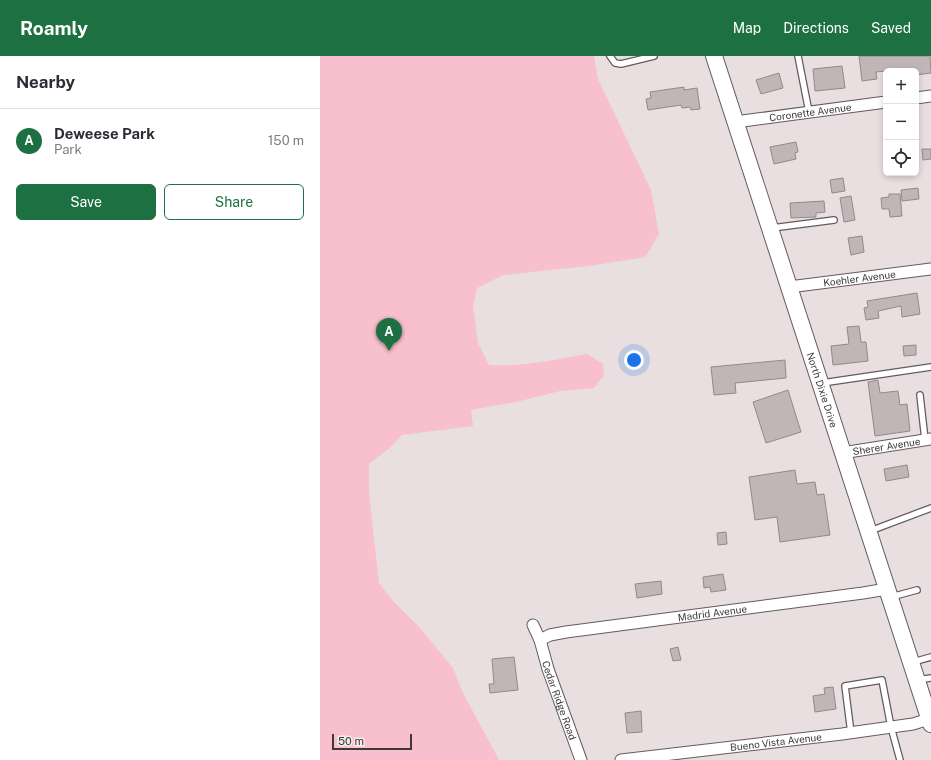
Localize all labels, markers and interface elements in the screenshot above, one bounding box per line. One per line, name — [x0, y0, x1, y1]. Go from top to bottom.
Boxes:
text: Roamly — [20, 17, 88, 39]
text: Map — [733, 20, 761, 36]
text: Directions — [783, 20, 849, 36]
text: Saved — [871, 20, 911, 36]
map controls — [883, 68, 919, 176]
button: + — [883, 68, 919, 104]
text: Nearby — [16, 72, 75, 92]
street label: Coronette Avenue — [768, 101, 853, 123]
button: − — [883, 104, 919, 140]
text: Deweese Park — [54, 125, 155, 142]
text: A — [24, 133, 34, 148]
text: 150 m — [268, 133, 304, 148]
button: locate — [883, 140, 919, 176]
text: Park — [54, 142, 82, 157]
button: Save — [16, 184, 156, 220]
button: Share — [164, 184, 304, 220]
street label: Koehler Avenue — [823, 267, 897, 289]
pin: A — [376, 318, 402, 351]
your location — [624, 350, 644, 370]
street label: North Dixie Drive — [805, 351, 840, 429]
street label: Sherer Avenue — [852, 435, 921, 457]
street label: Madrid Avenue — [677, 602, 748, 623]
street label: Cedar Ridge Road — [540, 659, 579, 742]
street label: Bueno Vista Avenue — [729, 730, 823, 753]
scale bar — [332, 732, 412, 751]
text: 50 m — [338, 735, 364, 747]

